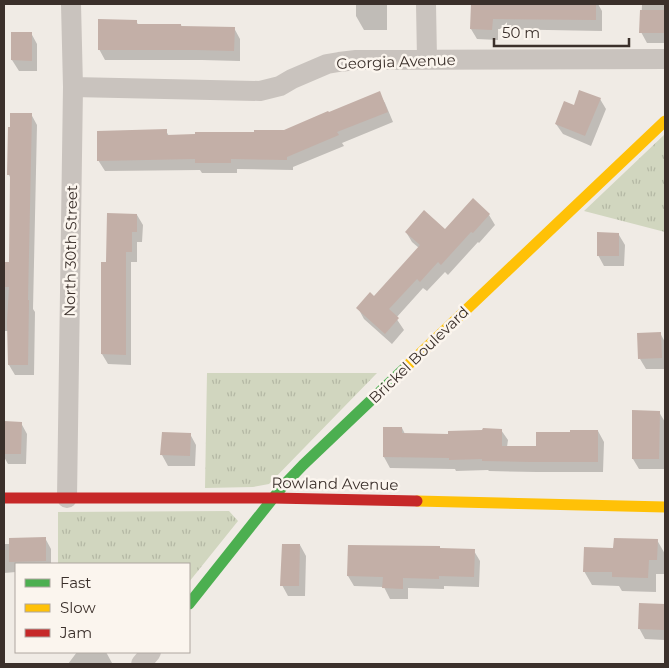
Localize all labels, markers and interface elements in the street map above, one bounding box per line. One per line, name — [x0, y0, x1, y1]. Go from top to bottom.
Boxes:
scale bar — [494, 15, 629, 47]
text: 50 m — [502, 23, 540, 42]
street label: Georgia Avenue — [336, 50, 456, 73]
street label: North 30th Street — [60, 185, 81, 317]
street label: Brickel Boulevard — [365, 302, 473, 407]
street label: Rowland Avenue — [271, 473, 399, 494]
legend — [15, 563, 190, 653]
text: Fast — [60, 573, 91, 592]
text: Slow — [60, 598, 96, 617]
text: Jam — [59, 623, 92, 642]

